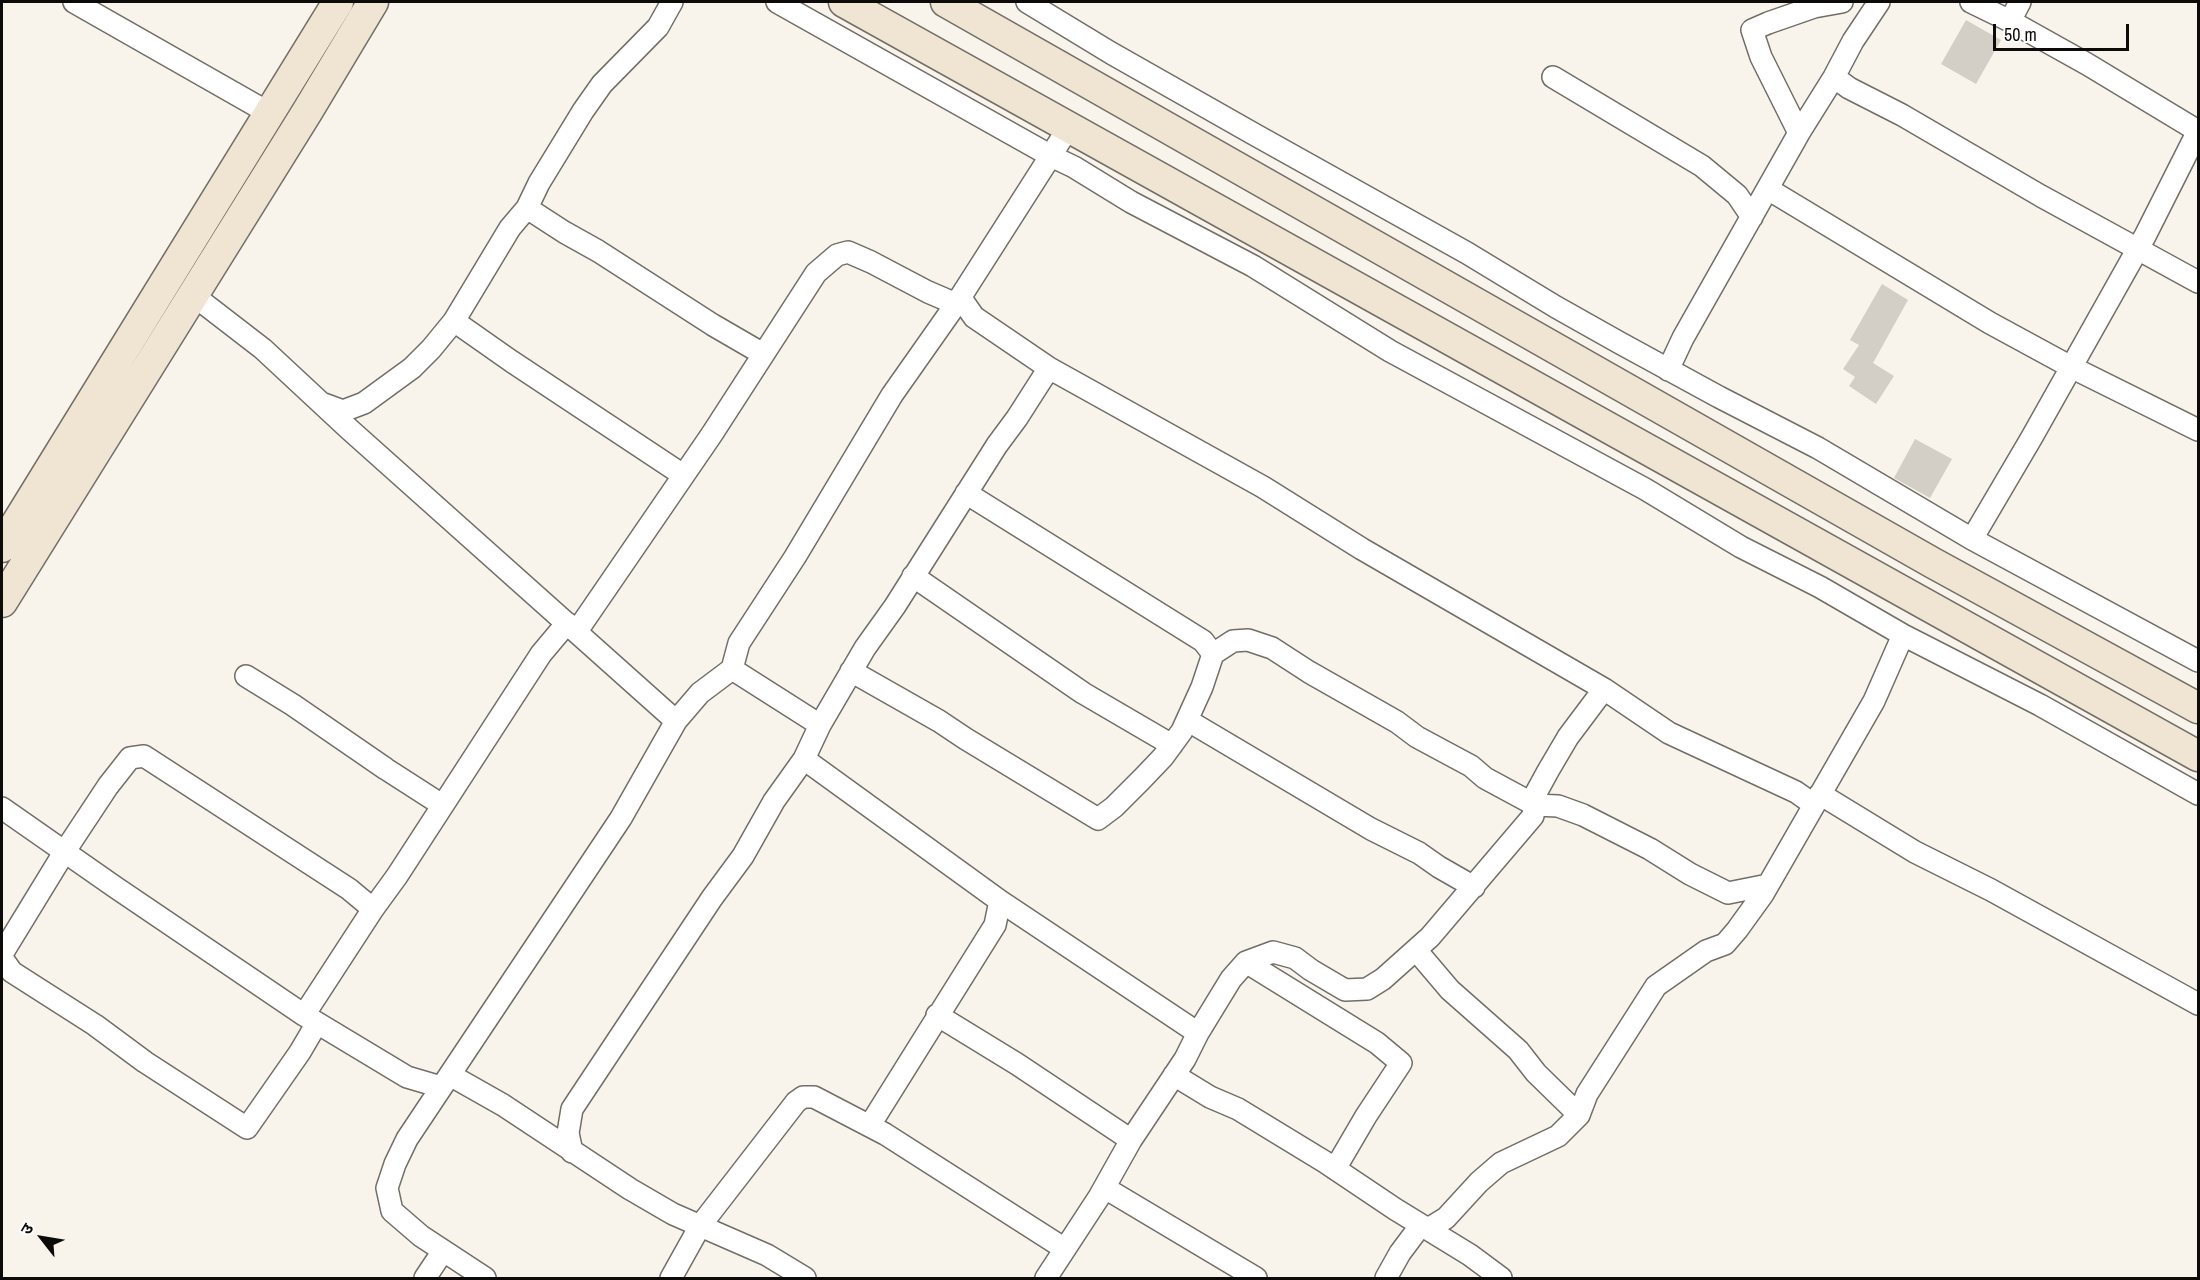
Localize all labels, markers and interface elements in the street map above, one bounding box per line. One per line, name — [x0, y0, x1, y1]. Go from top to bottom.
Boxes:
scale bar — [1996, 12, 2132, 50]
text: 50 m — [2004, 22, 2037, 47]
north arrow — [12, 1208, 72, 1268]
text: उ — [15, 1219, 38, 1238]

